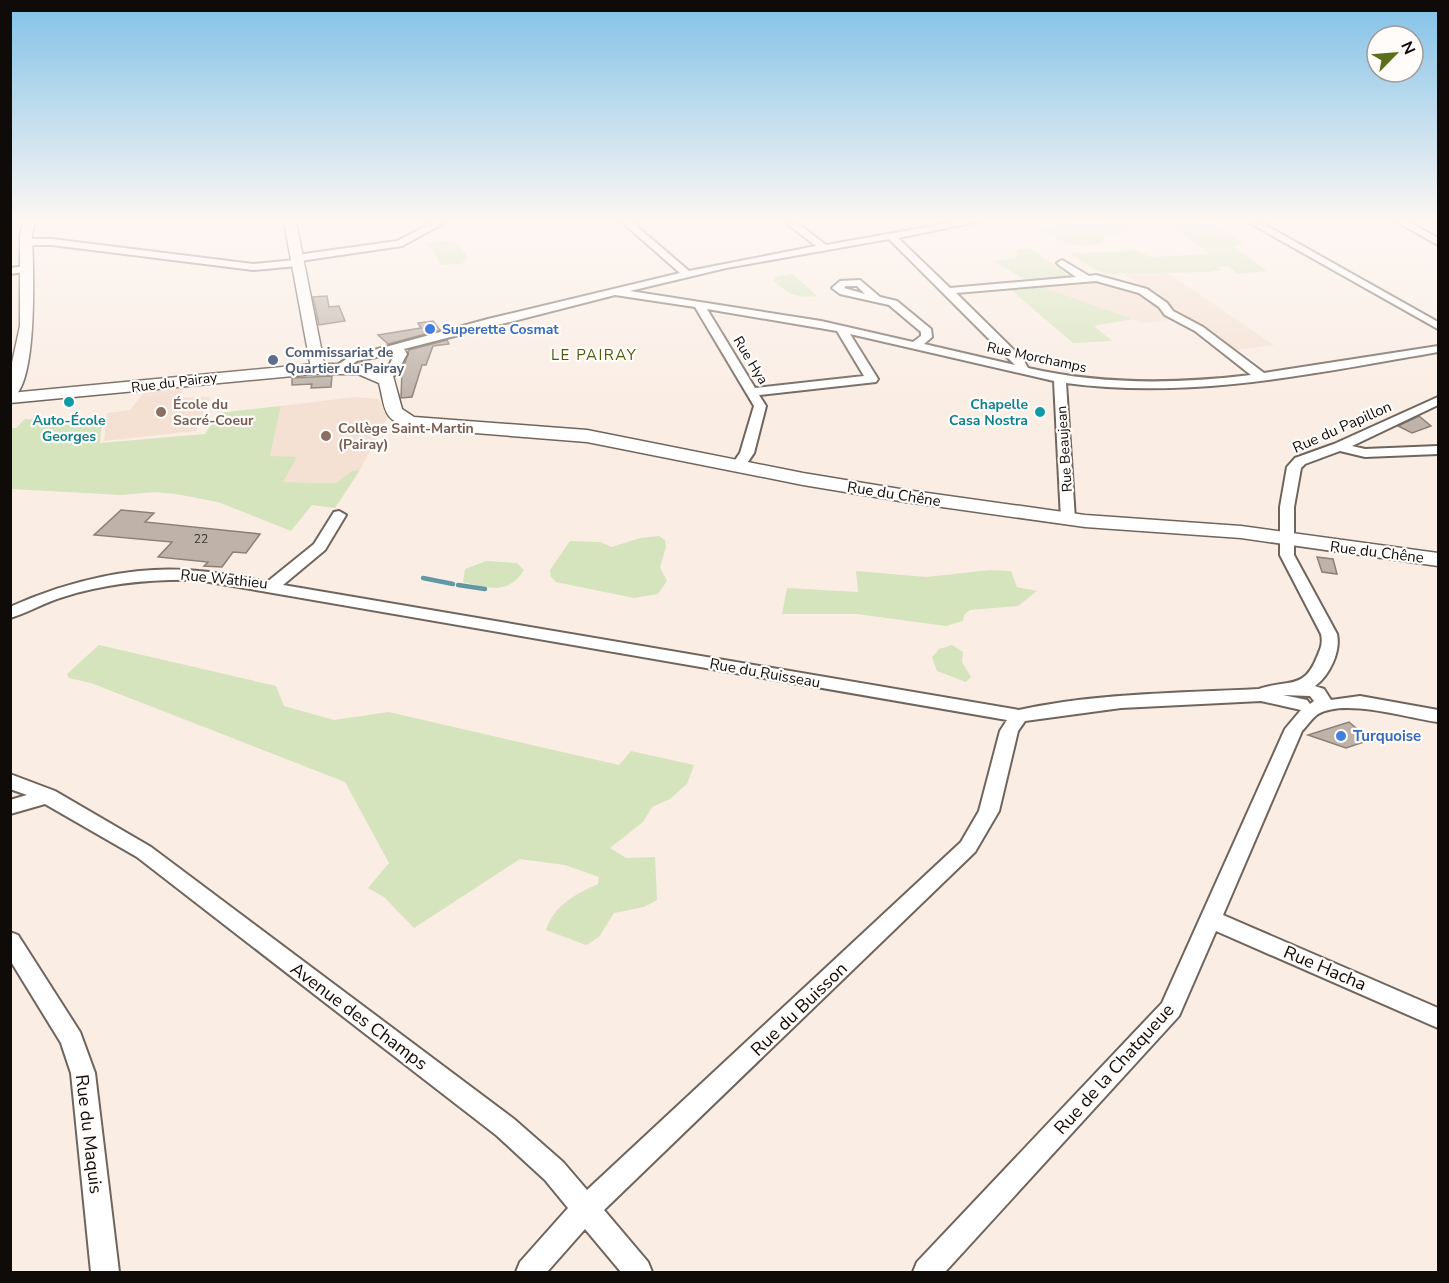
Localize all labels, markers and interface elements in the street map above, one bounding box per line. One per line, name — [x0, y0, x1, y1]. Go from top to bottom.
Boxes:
north arrow — [1365, 24, 1425, 84]
text: N — [1395, 38, 1420, 58]
place label: Superette Cosmat — [442, 320, 559, 339]
marker: Superette Cosmat — [423, 322, 437, 336]
street label: Rue Hya — [729, 332, 772, 388]
street label: Rue Morchamps — [985, 338, 1089, 377]
place label: Commissariat de Quartier du Pairay — [285, 343, 405, 378]
district label: LE PAIRAY — [551, 345, 637, 365]
marker: Commissariat de Quartier du Pairay — [266, 353, 280, 367]
street label: Rue du Pairay — [130, 368, 219, 397]
marker: Auto-École Georges — [62, 395, 76, 409]
place label: École du Sacré-Coeur — [173, 395, 254, 430]
place label: Chapelle Casa Nostra — [949, 395, 1028, 430]
street label: Rue du Papillon — [1289, 396, 1395, 458]
marker: École du Sacré-Coeur — [154, 405, 168, 419]
marker: Chapelle Casa Nostra — [1033, 405, 1047, 419]
street label: Rue Beaujean — [1052, 405, 1077, 493]
place label: Auto-École Georges — [32, 411, 106, 446]
place label: Collège Saint-Martin (Pairay) — [338, 419, 474, 454]
marker: Collège Saint-Martin (Pairay) — [319, 429, 333, 443]
street label: Rue du Chêne — [846, 477, 942, 511]
house number: 22 — [194, 531, 208, 547]
street label: Rue du Chêne — [1329, 536, 1425, 568]
street label: Rue Wathieu — [179, 564, 269, 594]
street label: Rue du Ruisseau — [708, 653, 822, 693]
place label: Turquoise — [1353, 726, 1421, 746]
marker: Turquoise — [1334, 729, 1348, 743]
street label: Rue Hacha — [1280, 940, 1370, 996]
street label: Avenue des Champs — [286, 957, 432, 1075]
street label: Rue du Buisson — [746, 957, 852, 1061]
street label: Rue de la Chatqueue — [1049, 998, 1179, 1140]
street label: Rue du Maquis — [70, 1073, 108, 1195]

